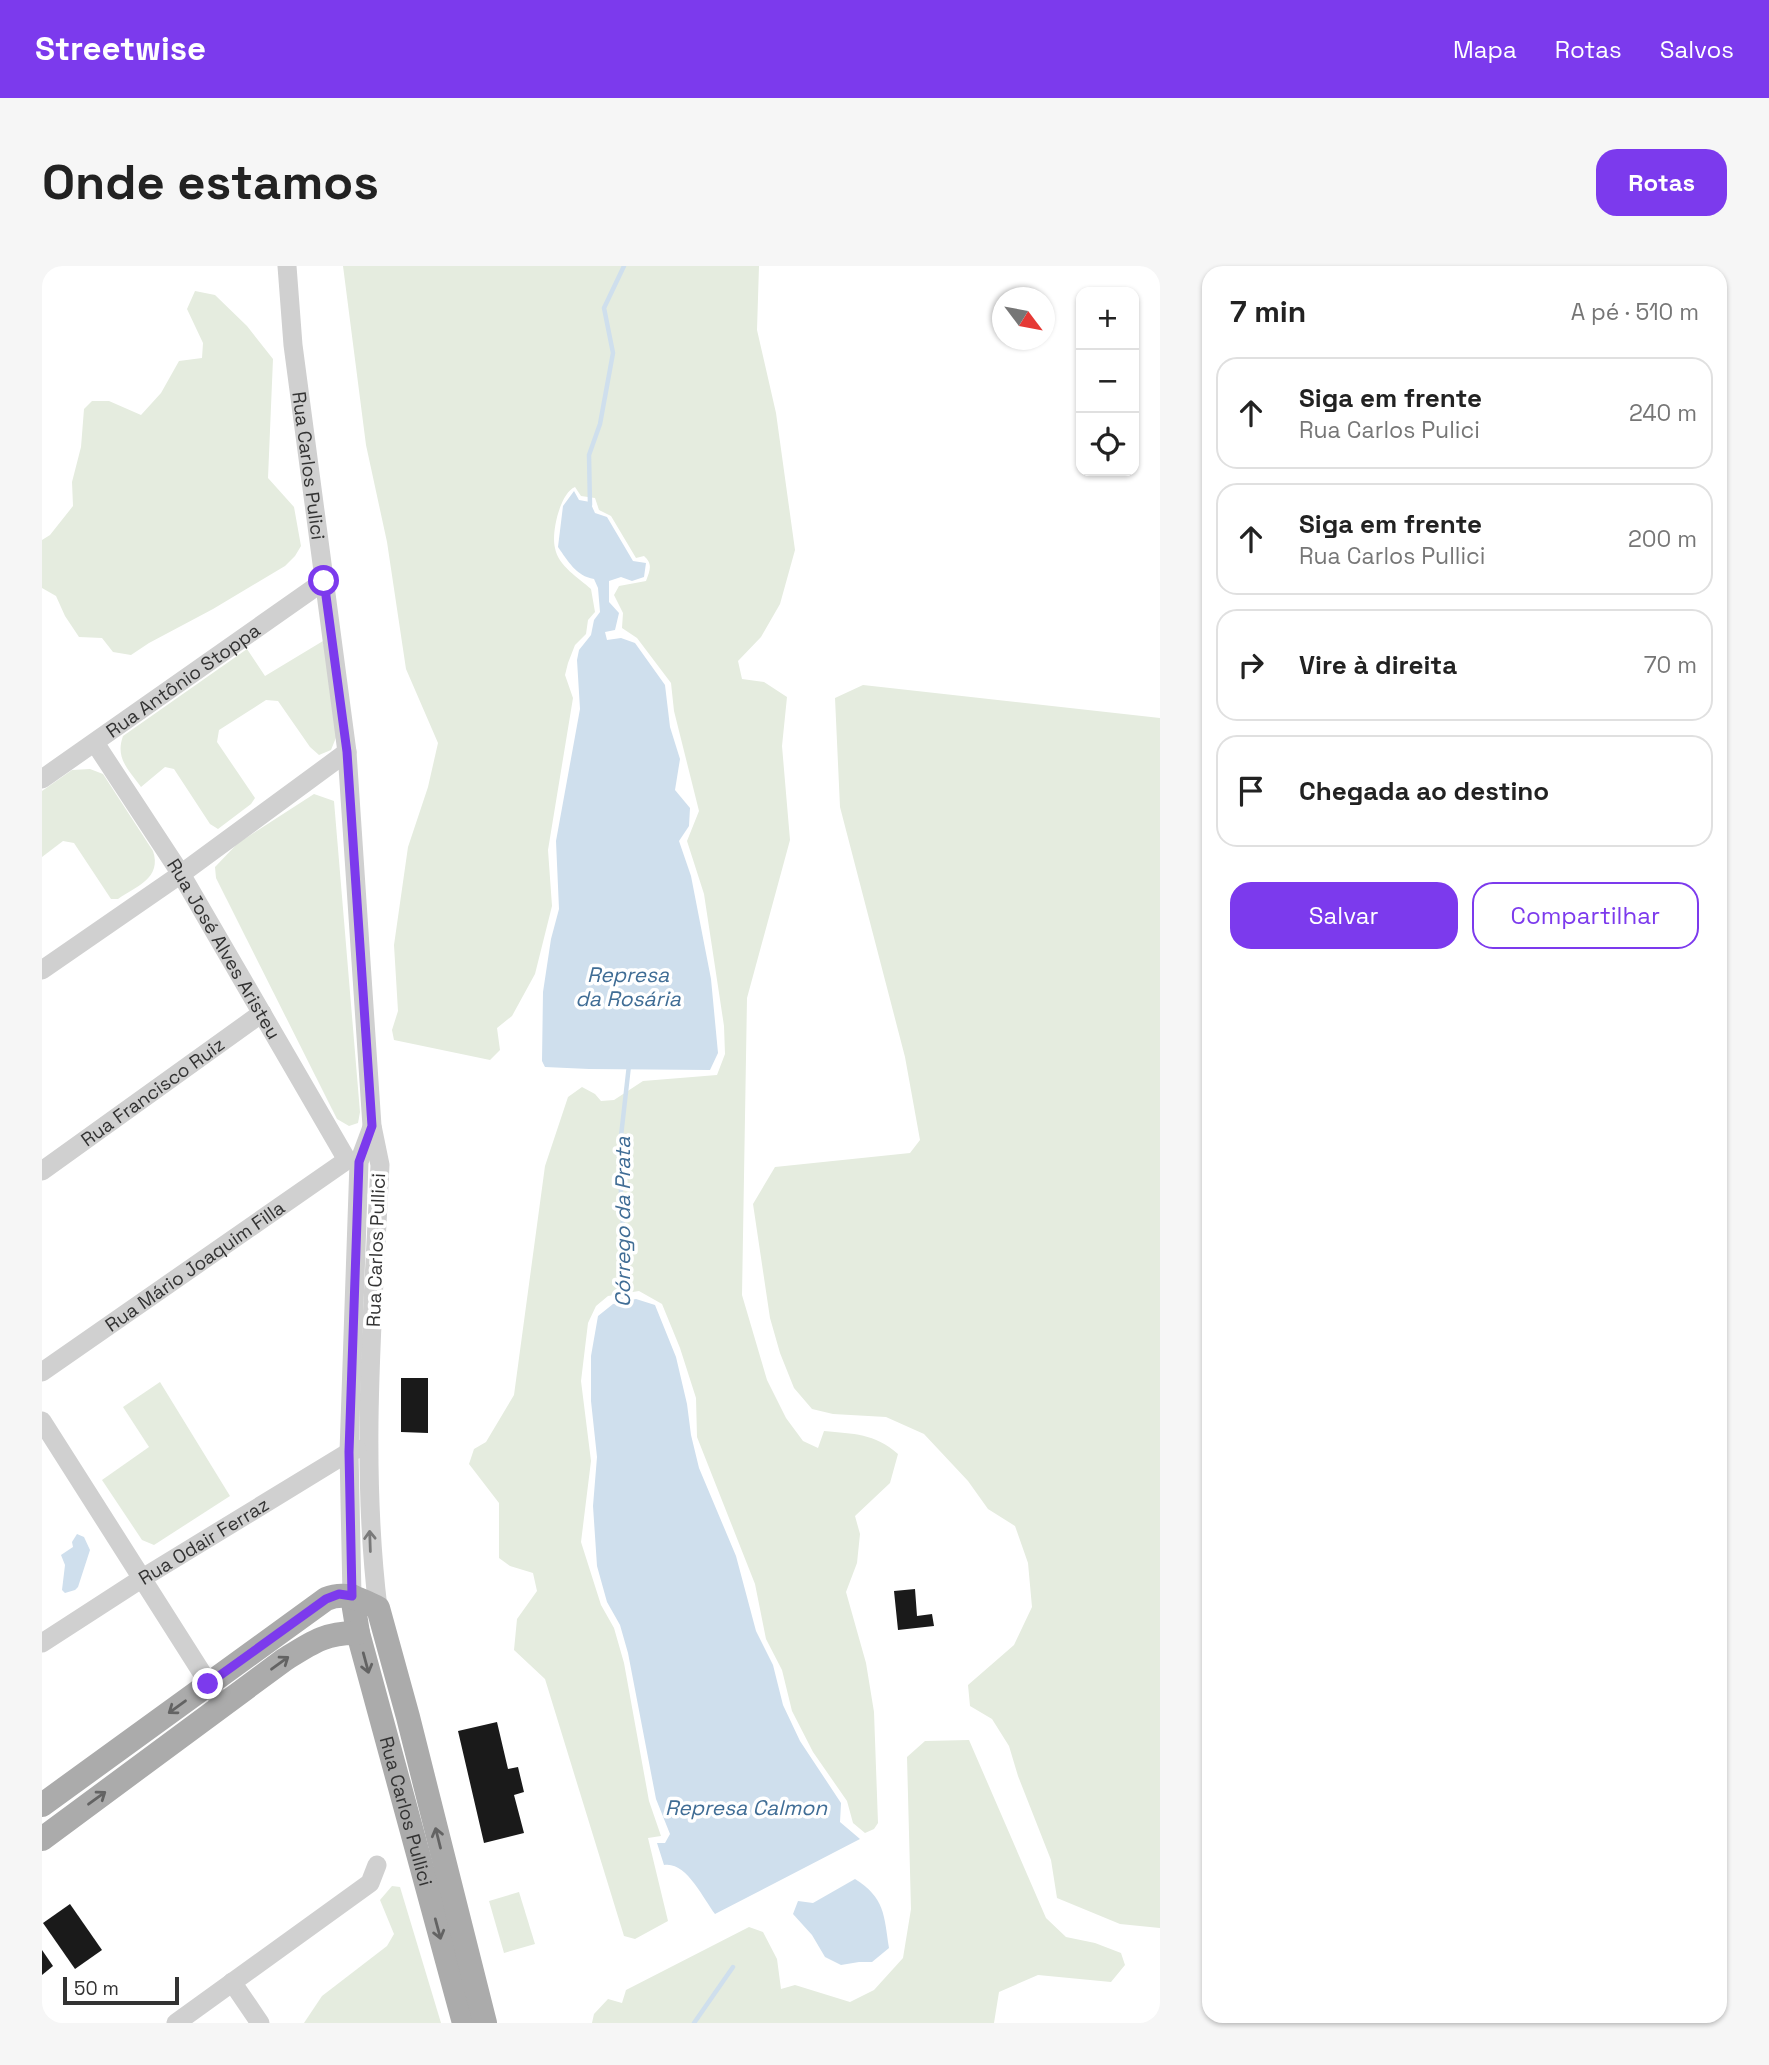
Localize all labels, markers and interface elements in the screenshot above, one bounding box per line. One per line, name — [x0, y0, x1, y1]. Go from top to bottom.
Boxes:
text: Streetwise — [35, 28, 206, 70]
text: Mapa — [1453, 34, 1517, 65]
text: Rotas — [1555, 34, 1622, 65]
text: Salvos — [1660, 34, 1734, 65]
button: Rotas — [1596, 149, 1727, 216]
text: Onde estamos — [42, 151, 379, 213]
north arrow — [992, 287, 1055, 350]
map controls — [1076, 287, 1139, 476]
button: + — [1076, 287, 1139, 350]
text: 7 min — [1230, 292, 1306, 331]
text: A pé · 510 m — [1571, 297, 1699, 327]
button: − — [1076, 350, 1139, 413]
text: Siga em frente — [1299, 381, 1482, 415]
street label: Rua Carlos Pulici — [287, 390, 331, 541]
icon: ahead — [1232, 394, 1270, 432]
text: 240 m — [1629, 398, 1697, 428]
button: locate — [1076, 413, 1139, 476]
text: Rua Carlos Pulici — [1299, 415, 1480, 445]
text: Siga em frente — [1299, 507, 1482, 541]
icon: ahead — [1232, 520, 1270, 558]
text: 200 m — [1628, 524, 1697, 554]
text: Rua Carlos Pullici — [1299, 541, 1485, 571]
route start — [308, 565, 339, 596]
street label: Rua Antônio Stoppa — [101, 617, 265, 743]
icon: right — [1232, 646, 1270, 684]
text: Vire à direita — [1299, 648, 1457, 682]
text: 70 m — [1644, 650, 1697, 680]
icon: arrive — [1232, 772, 1270, 810]
text: Chegada ao destino — [1299, 774, 1549, 808]
street label: Rua José Alves Aristeu — [162, 854, 287, 1044]
button: Salvar — [1230, 882, 1458, 949]
button: Compartilhar — [1472, 882, 1699, 949]
water label: Represa da Rosária — [575, 961, 682, 1012]
street label: Rua Francisco Ruiz — [76, 1032, 229, 1152]
water label: Córrego da Prata — [609, 1136, 636, 1307]
street label: Rua Carlos Pullici — [361, 1173, 391, 1327]
street label: Rua Mário Joaquim Filla — [100, 1195, 290, 1337]
street label: Rua Odair Ferraz — [134, 1492, 273, 1590]
one-way arrow — [364, 1529, 377, 1552]
one-way arrow — [361, 1651, 374, 1673]
one-way arrow — [270, 1656, 289, 1670]
route end — [192, 1668, 223, 1699]
one-way arrow — [168, 1700, 187, 1714]
street label: Rua Carlos Pullici — [374, 1733, 439, 1889]
one-way arrow — [87, 1791, 106, 1806]
water label: Represa Calmon — [665, 1794, 828, 1821]
one-way arrow — [431, 1827, 444, 1850]
one-way arrow — [433, 1918, 446, 1940]
scale bar — [63, 1974, 178, 2006]
text: 50 m — [74, 1976, 119, 2001]

